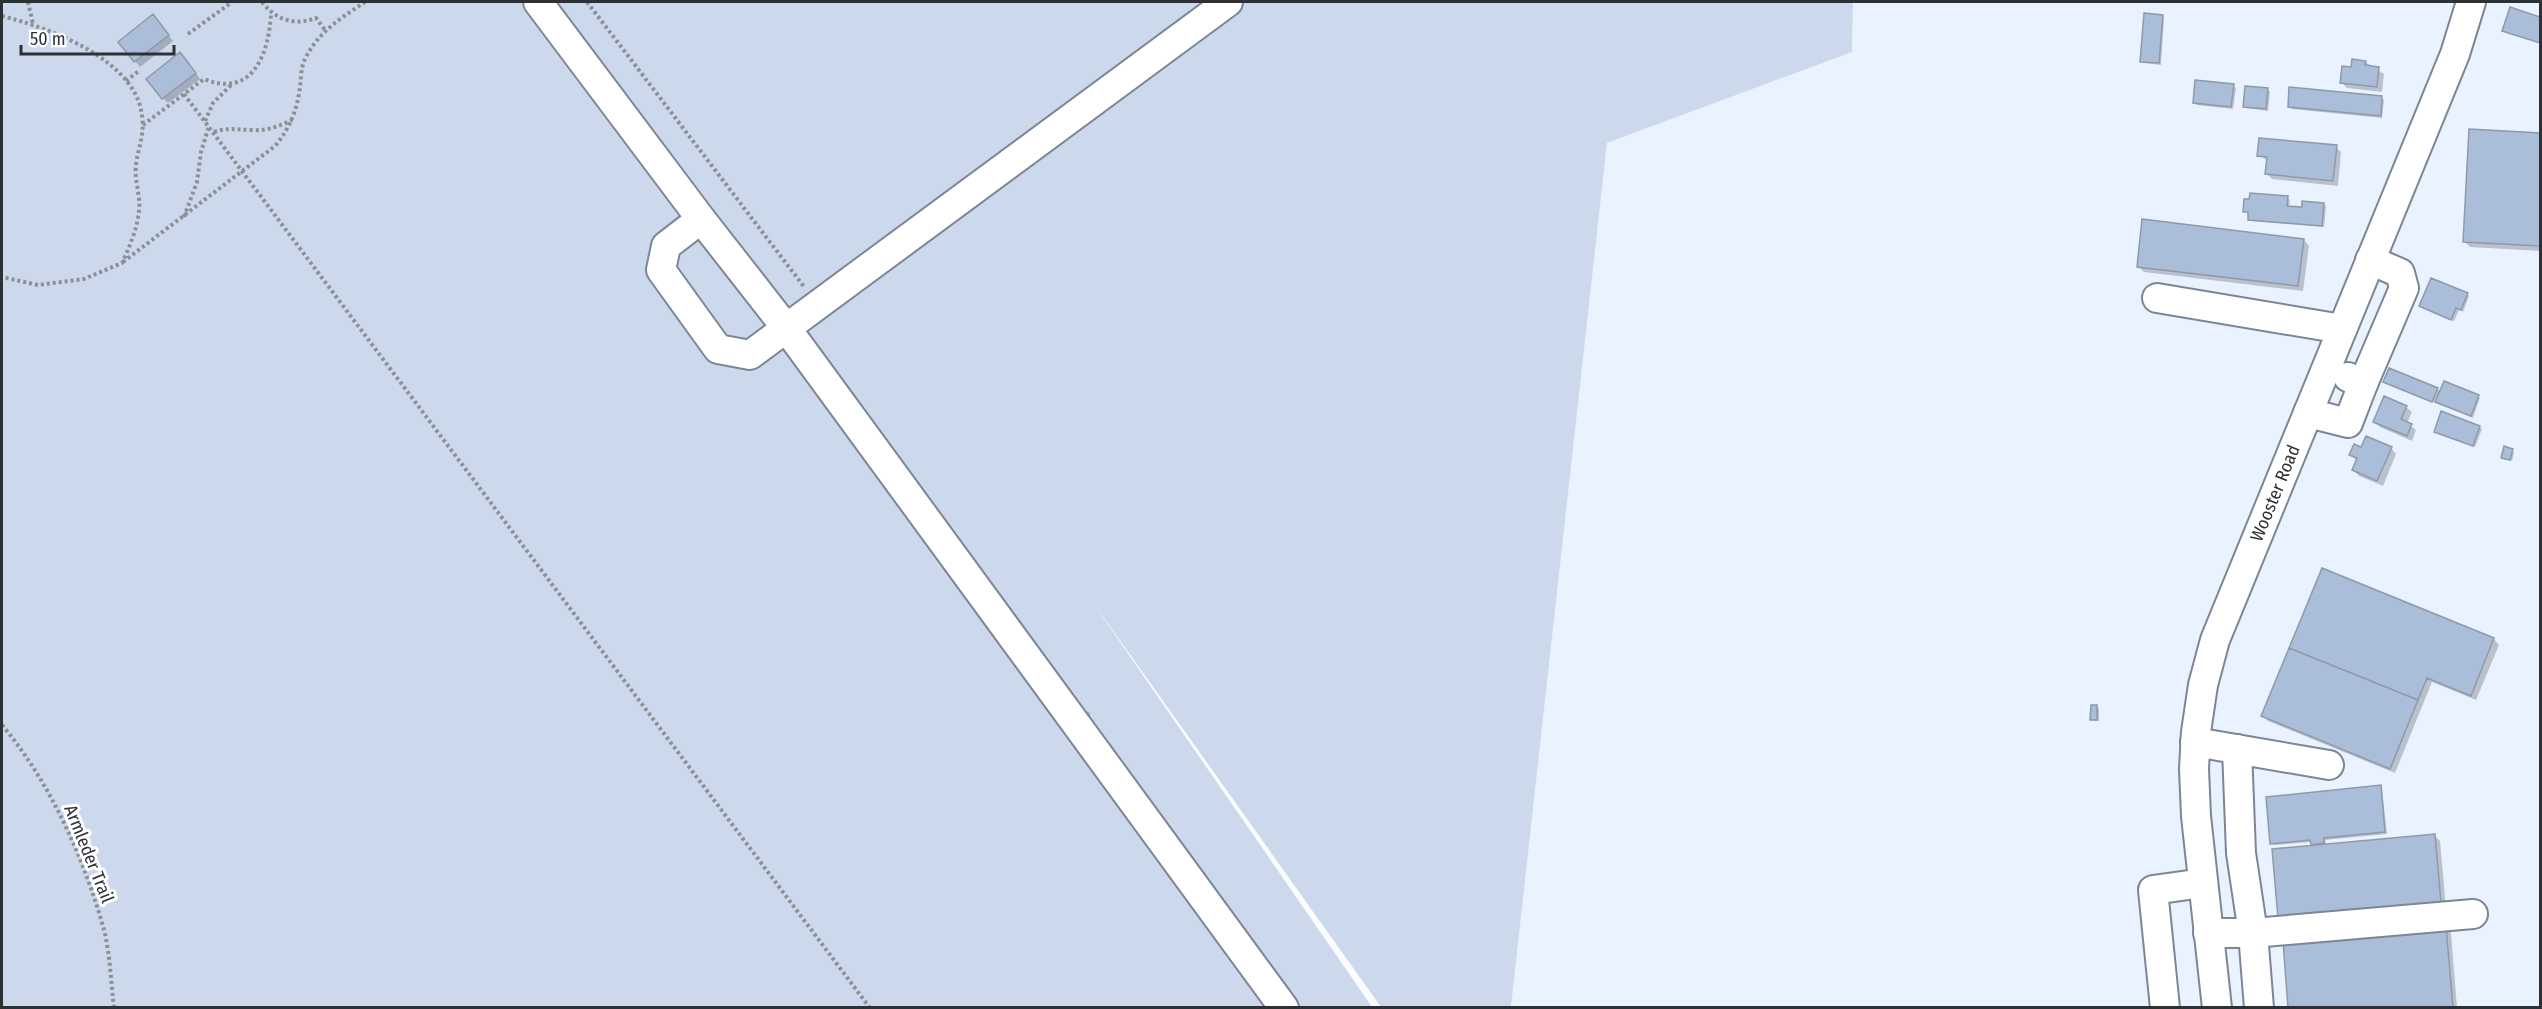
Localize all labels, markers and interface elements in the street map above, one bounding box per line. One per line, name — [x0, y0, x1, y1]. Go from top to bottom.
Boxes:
scale bar — [21, 18, 174, 56]
text: 50 m — [30, 28, 66, 50]
street label: Wooster Road — [2246, 442, 2305, 545]
street label: Armleder Trail — [59, 802, 119, 906]

